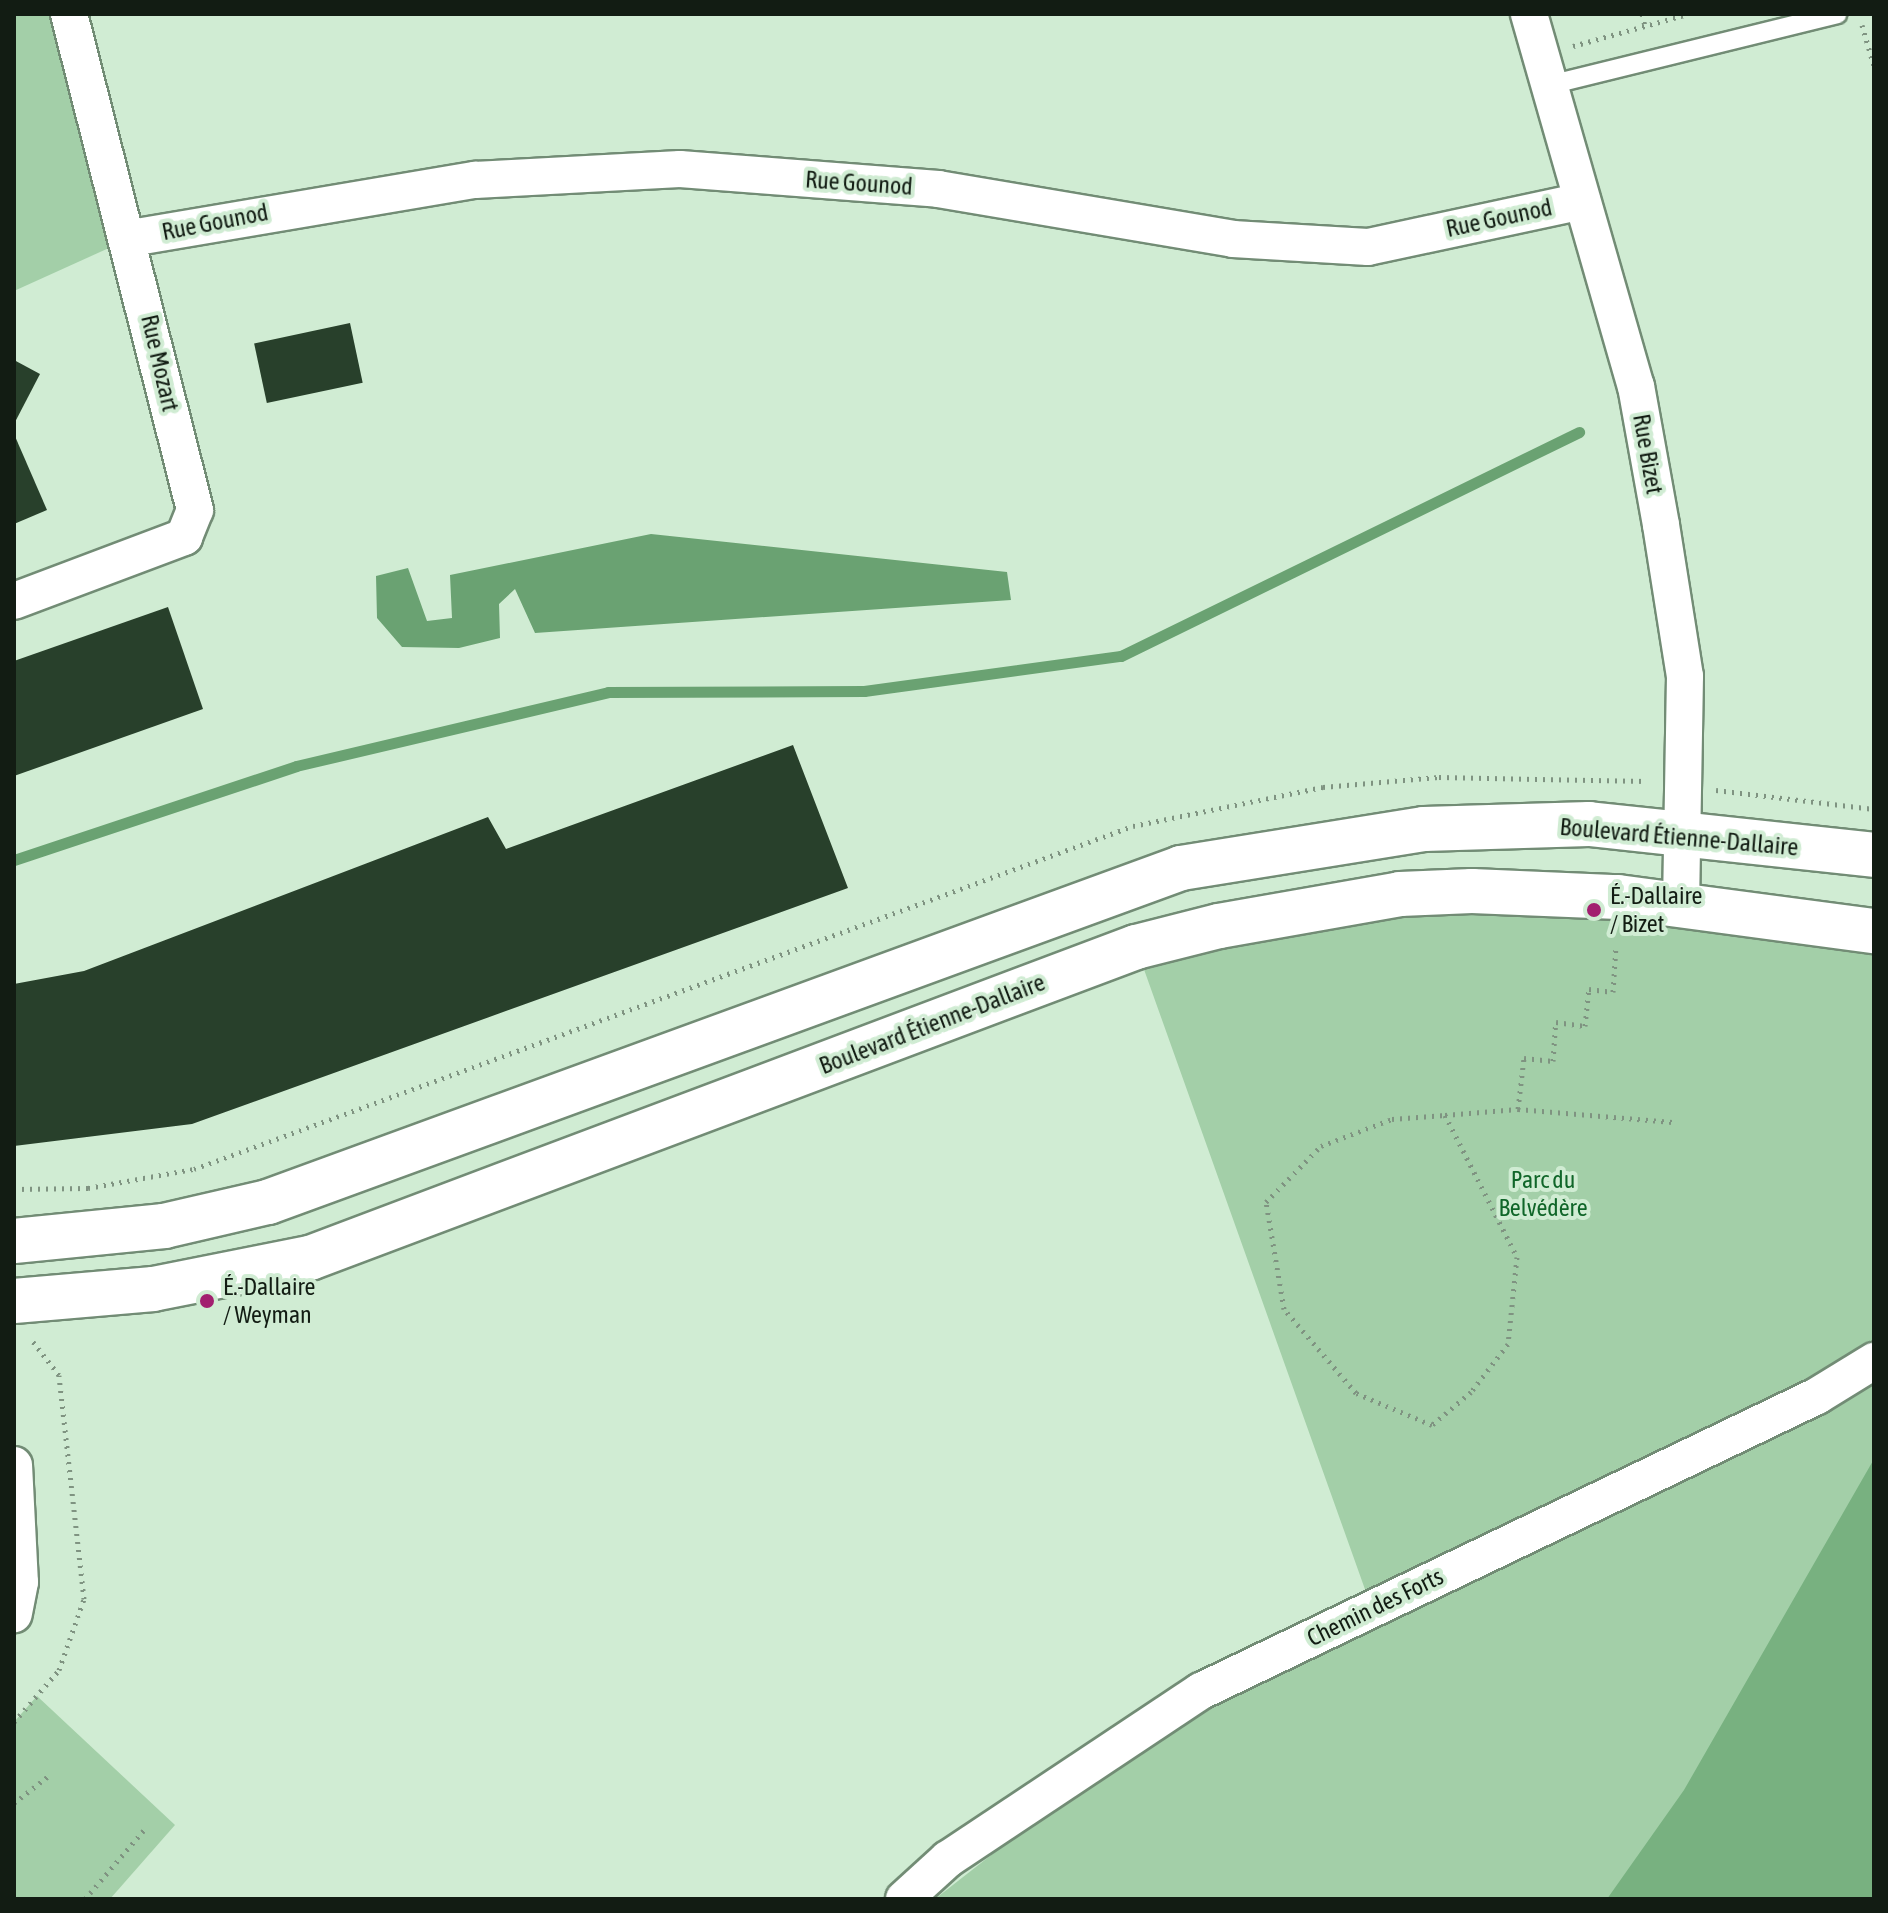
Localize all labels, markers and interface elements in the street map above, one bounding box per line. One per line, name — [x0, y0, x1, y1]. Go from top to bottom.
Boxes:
street label: Rue Gounod — [804, 165, 914, 201]
street label: Rue Gounod — [1443, 193, 1555, 243]
street label: Rue Gounod — [159, 198, 271, 246]
street label: Rue Mozart — [135, 312, 185, 414]
street label: Rue Bizet — [1627, 412, 1669, 496]
street label: Boulevard Étienne-Dallaire — [1559, 812, 1799, 862]
place label: É.-Dallaire / Bizet — [1610, 882, 1702, 938]
marker: É.-Dallaire / Bizet — [1585, 901, 1603, 919]
street label: Boulevard Étienne-Dallaire — [815, 968, 1049, 1080]
park label: Parc du Belvédère — [1498, 1166, 1588, 1222]
place label: É.-Dallaire / Weyman — [223, 1273, 315, 1329]
marker: É.-Dallaire / Weyman — [198, 1292, 216, 1310]
street label: Chemin des Forts — [1302, 1562, 1448, 1652]

